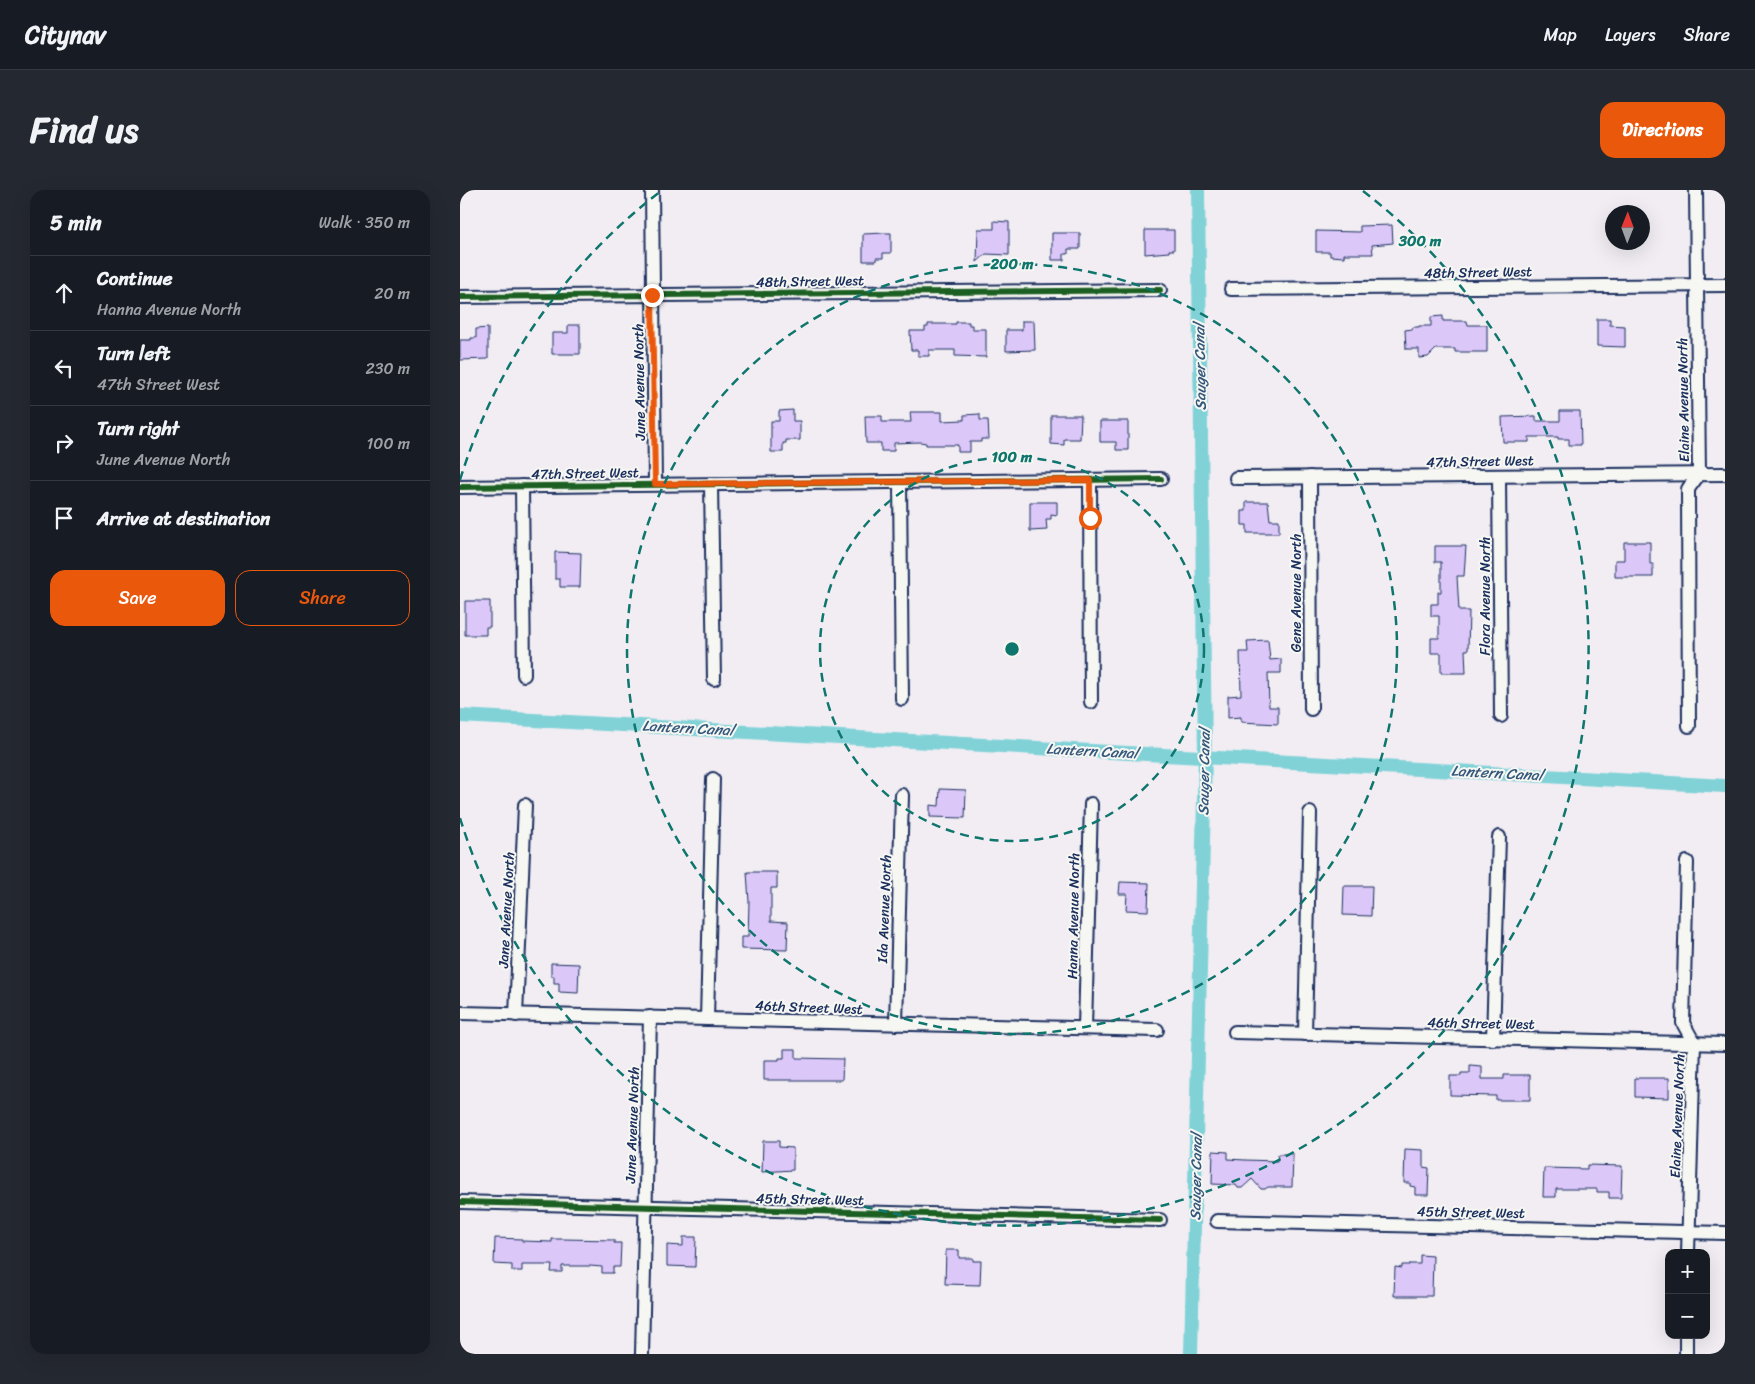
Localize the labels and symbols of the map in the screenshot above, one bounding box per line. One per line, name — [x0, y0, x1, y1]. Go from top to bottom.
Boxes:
north arrow — [1605, 205, 1650, 250]
text: 300 m — [1398, 228, 1442, 254]
text: 200 m — [989, 251, 1034, 277]
street label: 48th Street West — [1424, 259, 1532, 286]
street label: 48th Street West — [756, 268, 864, 295]
route end — [641, 284, 664, 307]
water label: Sauger Canal — [1186, 320, 1214, 411]
street label: June Avenue North — [626, 323, 653, 442]
street label: Elaine Avenue North — [1670, 338, 1697, 462]
text: 100 m — [992, 444, 1033, 470]
street label: 47th Street West — [1426, 448, 1534, 475]
street label: 47th Street West — [531, 460, 639, 487]
route start — [1079, 507, 1102, 530]
street label: Gene Avenue North — [1284, 534, 1309, 652]
street label: Flora Avenue North — [1473, 537, 1498, 655]
centre of rings — [1003, 640, 1021, 658]
water label: Lantern Canal — [642, 713, 738, 744]
water label: Sauger Canal — [1190, 725, 1218, 816]
water label: Lantern Canal — [1046, 736, 1142, 767]
water label: Lantern Canal — [1451, 758, 1547, 789]
street label: Jane Avenue North — [491, 851, 522, 970]
street label: Hanna Avenue North — [1060, 853, 1087, 979]
street label: Ida Avenue North — [870, 854, 899, 965]
street label: 46th Street West — [755, 993, 863, 1022]
street label: 46th Street West — [1427, 1010, 1535, 1037]
street label: Elaine Avenue North — [1663, 1053, 1692, 1179]
street label: June Avenue North — [618, 1066, 647, 1185]
water label: Sauger Canal — [1182, 1130, 1210, 1221]
street label: 45th Street West — [756, 1186, 864, 1213]
street label: 45th Street West — [1417, 1199, 1525, 1226]

